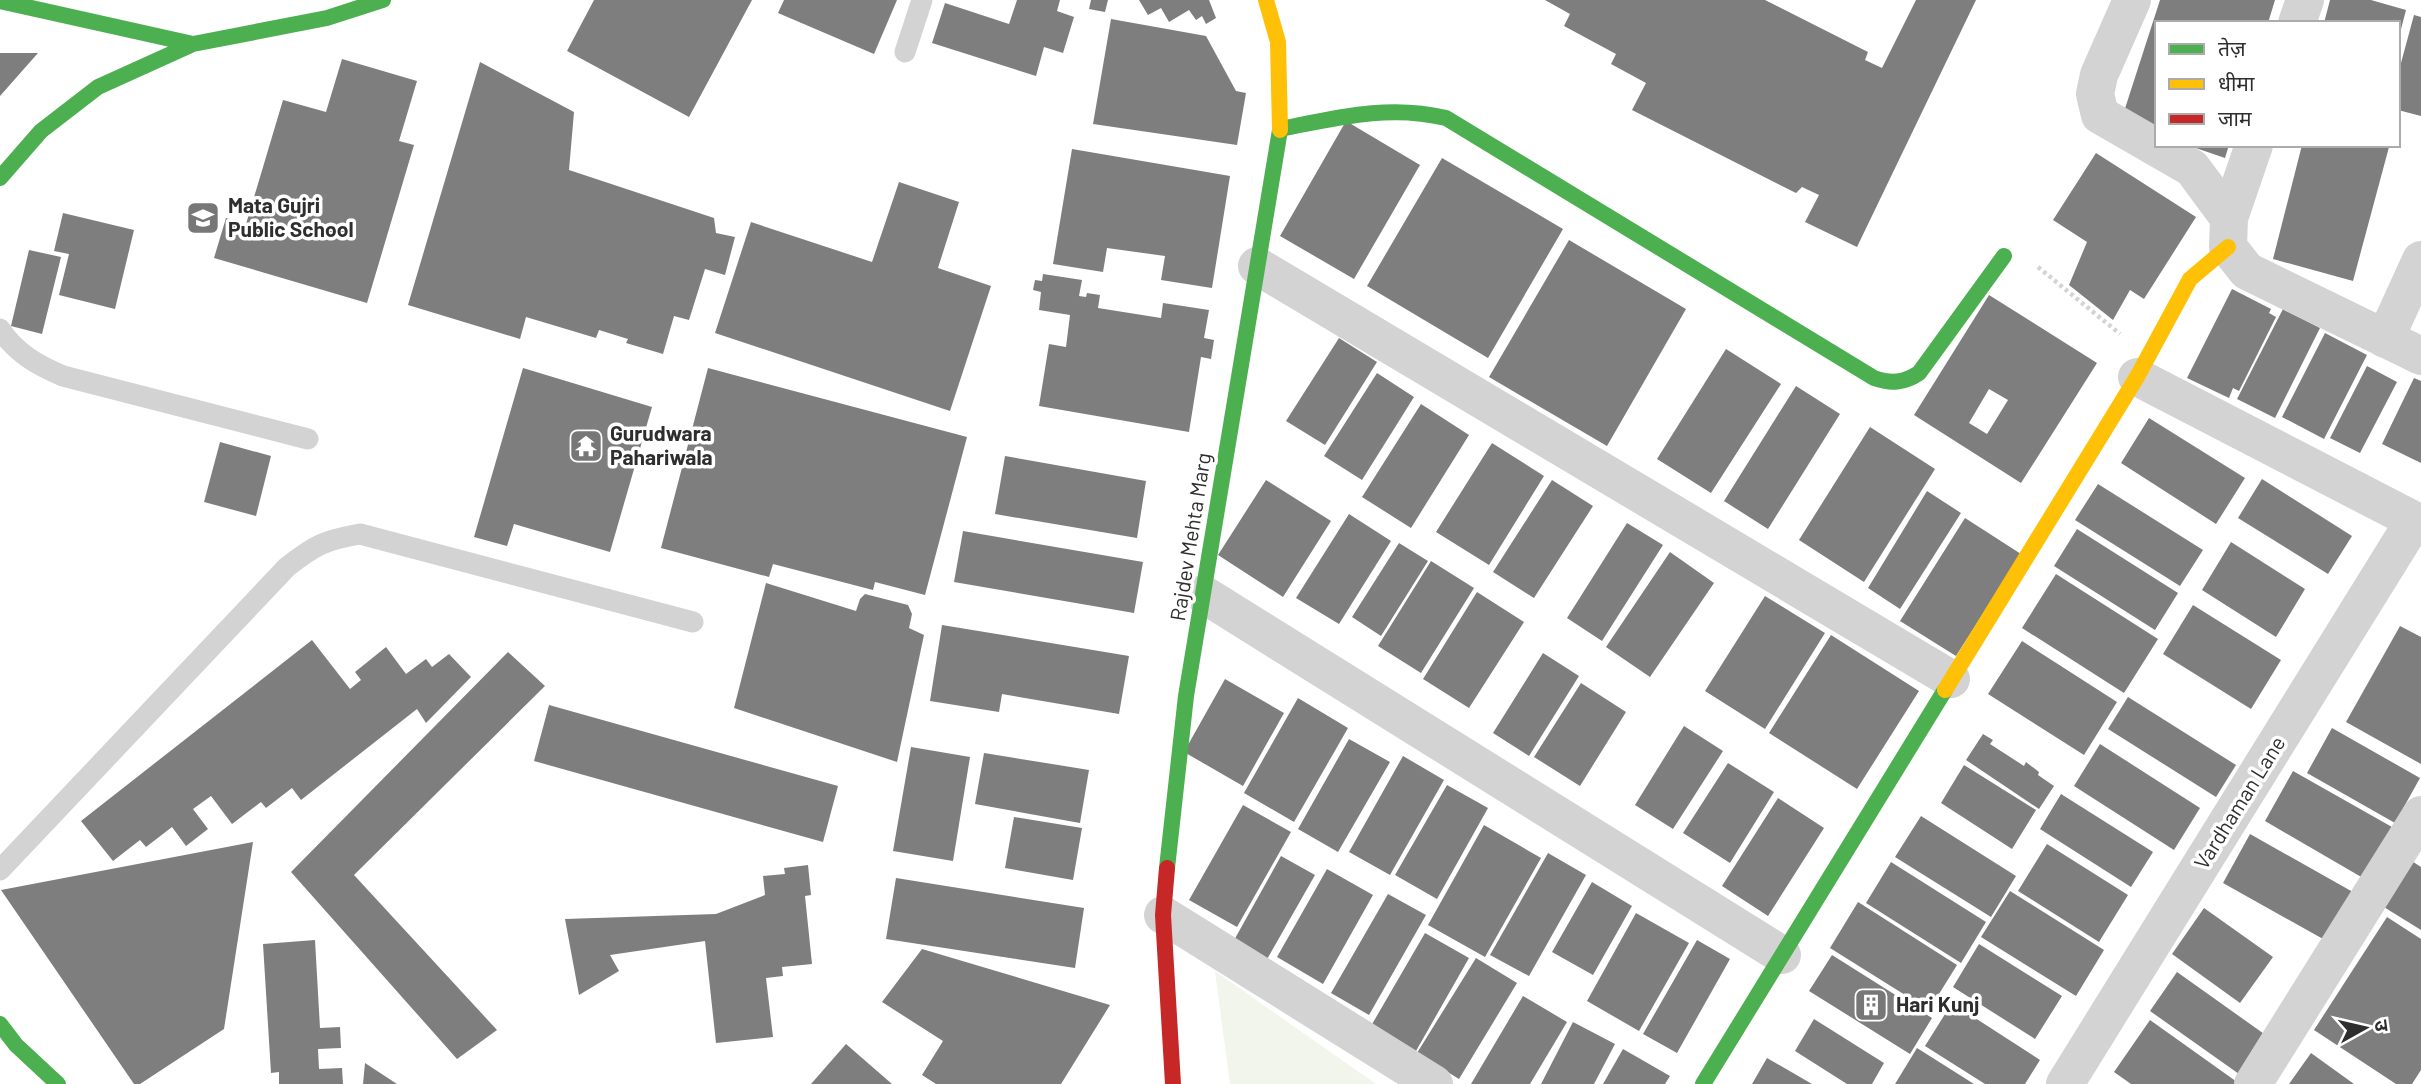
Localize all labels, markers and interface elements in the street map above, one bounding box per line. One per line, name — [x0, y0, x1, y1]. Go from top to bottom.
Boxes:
legend — [2155, 21, 2400, 147]
text: तेज़ — [2218, 35, 2246, 60]
text: धीमा — [2218, 70, 2255, 95]
text: जाम — [2218, 105, 2252, 130]
place label: Mata Gujri Public School — [228, 192, 354, 241]
school or university icon: Mata Gujri Public School — [184, 199, 222, 237]
place label: Gurudwara Pahariwala — [610, 420, 713, 469]
temple icon: Gurudwara Pahariwala — [567, 427, 605, 465]
street label: Rajdev Mehta Marg — [1164, 451, 1215, 623]
street label: Vardhaman Lane — [2188, 731, 2290, 873]
building icon: Hari Kunj — [1852, 986, 1890, 1024]
place label: Hari Kunj — [1896, 991, 1979, 1016]
north arrow — [2330, 993, 2400, 1063]
text: उ — [2370, 1018, 2395, 1034]

